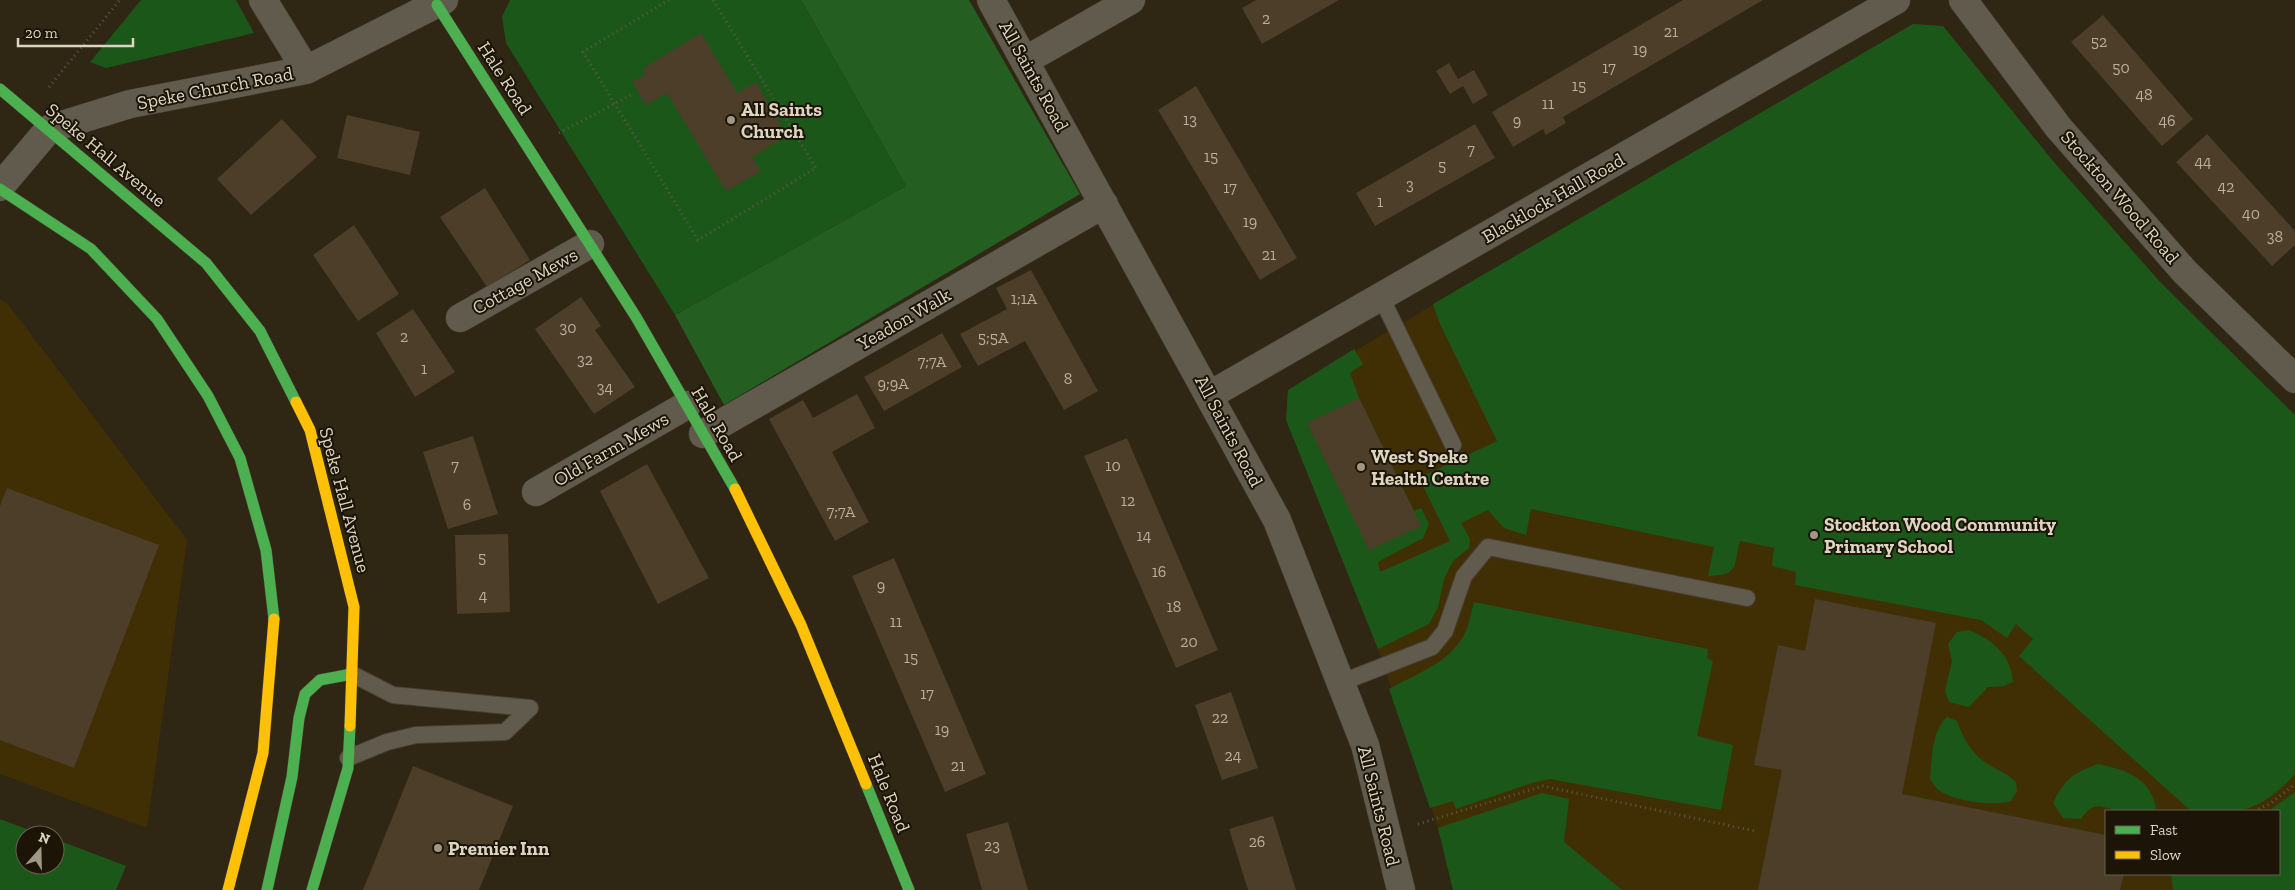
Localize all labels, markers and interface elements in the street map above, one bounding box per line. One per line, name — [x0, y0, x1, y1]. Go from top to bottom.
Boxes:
house number: 2 — [1262, 9, 1270, 28]
scale bar — [18, 15, 132, 47]
street label: All Saints Road — [994, 17, 1074, 136]
house number: 21 — [1664, 22, 1678, 41]
text: 20 m — [25, 24, 58, 42]
house number: 52 — [2091, 32, 2107, 51]
street label: Hale Road — [473, 37, 537, 119]
house number: 19 — [1633, 40, 1647, 59]
house number: 17 — [1602, 58, 1616, 77]
house number: 50 — [2112, 58, 2130, 77]
street label: Speke Church Road — [135, 62, 295, 114]
house number: 15 — [1572, 76, 1586, 95]
house number: 48 — [2135, 85, 2153, 104]
house number: 11 — [1542, 94, 1554, 113]
street label: Speke Hall Avenue — [41, 98, 171, 212]
place label: All Saints Church — [741, 98, 822, 143]
house number: 13 — [1183, 110, 1197, 129]
house number: 9 — [1513, 111, 1521, 130]
house number: 46 — [2158, 111, 2176, 130]
marker: All Saints Church — [725, 114, 737, 126]
street label: Stockton Wood Road — [2056, 126, 2184, 269]
house number: 7 — [1467, 140, 1475, 159]
house number: 15 — [1204, 147, 1218, 166]
street label: Blacklock Hall Road — [1478, 148, 1629, 248]
house number: 44 — [2194, 152, 2212, 171]
house number: 5 — [1438, 156, 1446, 175]
house number: 3 — [1406, 175, 1414, 194]
house number: 42 — [2218, 177, 2234, 196]
house number: 17 — [1223, 178, 1237, 197]
house number: 1 — [1377, 192, 1383, 211]
house number: 40 — [2242, 204, 2260, 223]
house number: 19 — [1243, 212, 1257, 231]
house number: 38 — [2267, 227, 2283, 246]
street label: Cottage Mews — [468, 243, 582, 319]
house number: 21 — [1262, 245, 1276, 264]
street label: Yeadon Walk — [852, 283, 955, 355]
house number: 1;1A — [1011, 289, 1038, 308]
house number: 30 — [559, 318, 577, 337]
house number: 2 — [400, 327, 408, 346]
house number: 5;5A — [978, 328, 1009, 347]
house number: 32 — [577, 350, 593, 369]
house number: 7;7A — [918, 352, 947, 371]
house number: 1 — [421, 359, 427, 378]
house number: 8 — [1064, 369, 1072, 388]
street label: All Saints Road — [1190, 371, 1268, 491]
house number: 9;9A — [877, 374, 909, 393]
house number: 34 — [597, 378, 614, 397]
street label: Hale Road — [686, 383, 748, 466]
street label: Old Farm Mews — [549, 407, 673, 491]
street label: Speke Hall Avenue — [315, 425, 375, 575]
place label: West Speke Health Centre — [1371, 445, 1489, 490]
house number: 7 — [451, 456, 459, 475]
house number: 10 — [1105, 456, 1121, 475]
marker: West Speke Health Centre — [1355, 461, 1367, 473]
house number: 12 — [1121, 491, 1135, 510]
house number: 6 — [463, 495, 471, 514]
house number: 7;7A — [827, 502, 856, 521]
place label: Stockton Wood Community Primary School — [1824, 513, 2056, 558]
house number: 14 — [1137, 526, 1152, 545]
marker: Stockton Wood Community Primary School — [1808, 529, 1820, 541]
house number: 5 — [478, 548, 486, 567]
house number: 16 — [1152, 562, 1166, 581]
house number: 9 — [877, 576, 885, 595]
house number: 4 — [479, 586, 488, 605]
house number: 18 — [1167, 597, 1181, 616]
house number: 11 — [890, 612, 902, 631]
house number: 20 — [1180, 632, 1198, 651]
house number: 15 — [904, 648, 918, 667]
house number: 17 — [920, 684, 934, 703]
house number: 22 — [1212, 708, 1228, 727]
house number: 19 — [935, 720, 949, 739]
street label: All Saints Road — [1353, 744, 1405, 869]
house number: 24 — [1225, 746, 1242, 765]
street label: Hale Road — [863, 750, 915, 836]
house number: 21 — [951, 756, 965, 775]
legend — [2105, 810, 2280, 875]
text: Fast — [2150, 821, 2178, 839]
north arrow — [15, 825, 65, 875]
text: N — [36, 828, 53, 848]
house number: 26 — [1249, 832, 1265, 851]
house number: 23 — [984, 836, 1000, 855]
place label: Premier Inn — [448, 837, 550, 860]
marker: Premier Inn — [432, 842, 444, 854]
text: Slow — [2150, 846, 2182, 864]

